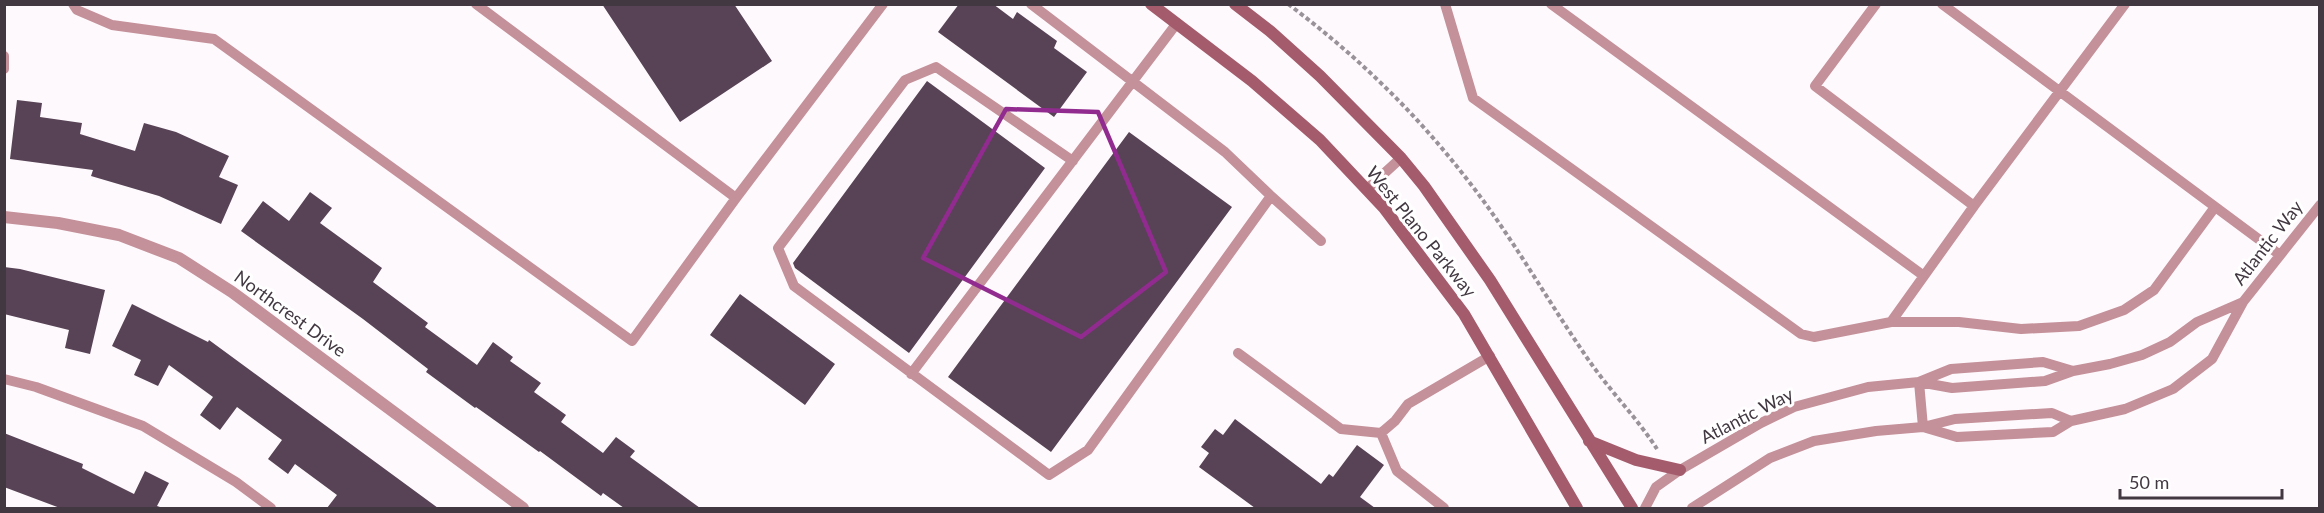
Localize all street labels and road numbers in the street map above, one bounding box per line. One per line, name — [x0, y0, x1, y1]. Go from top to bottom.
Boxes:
street label: West Plano Parkway — [1362, 161, 1482, 302]
street label: Atlantic Way — [2227, 195, 2307, 289]
street label: Northcrest Drive — [230, 265, 351, 361]
street label: Atlantic Way — [1697, 382, 1797, 448]

